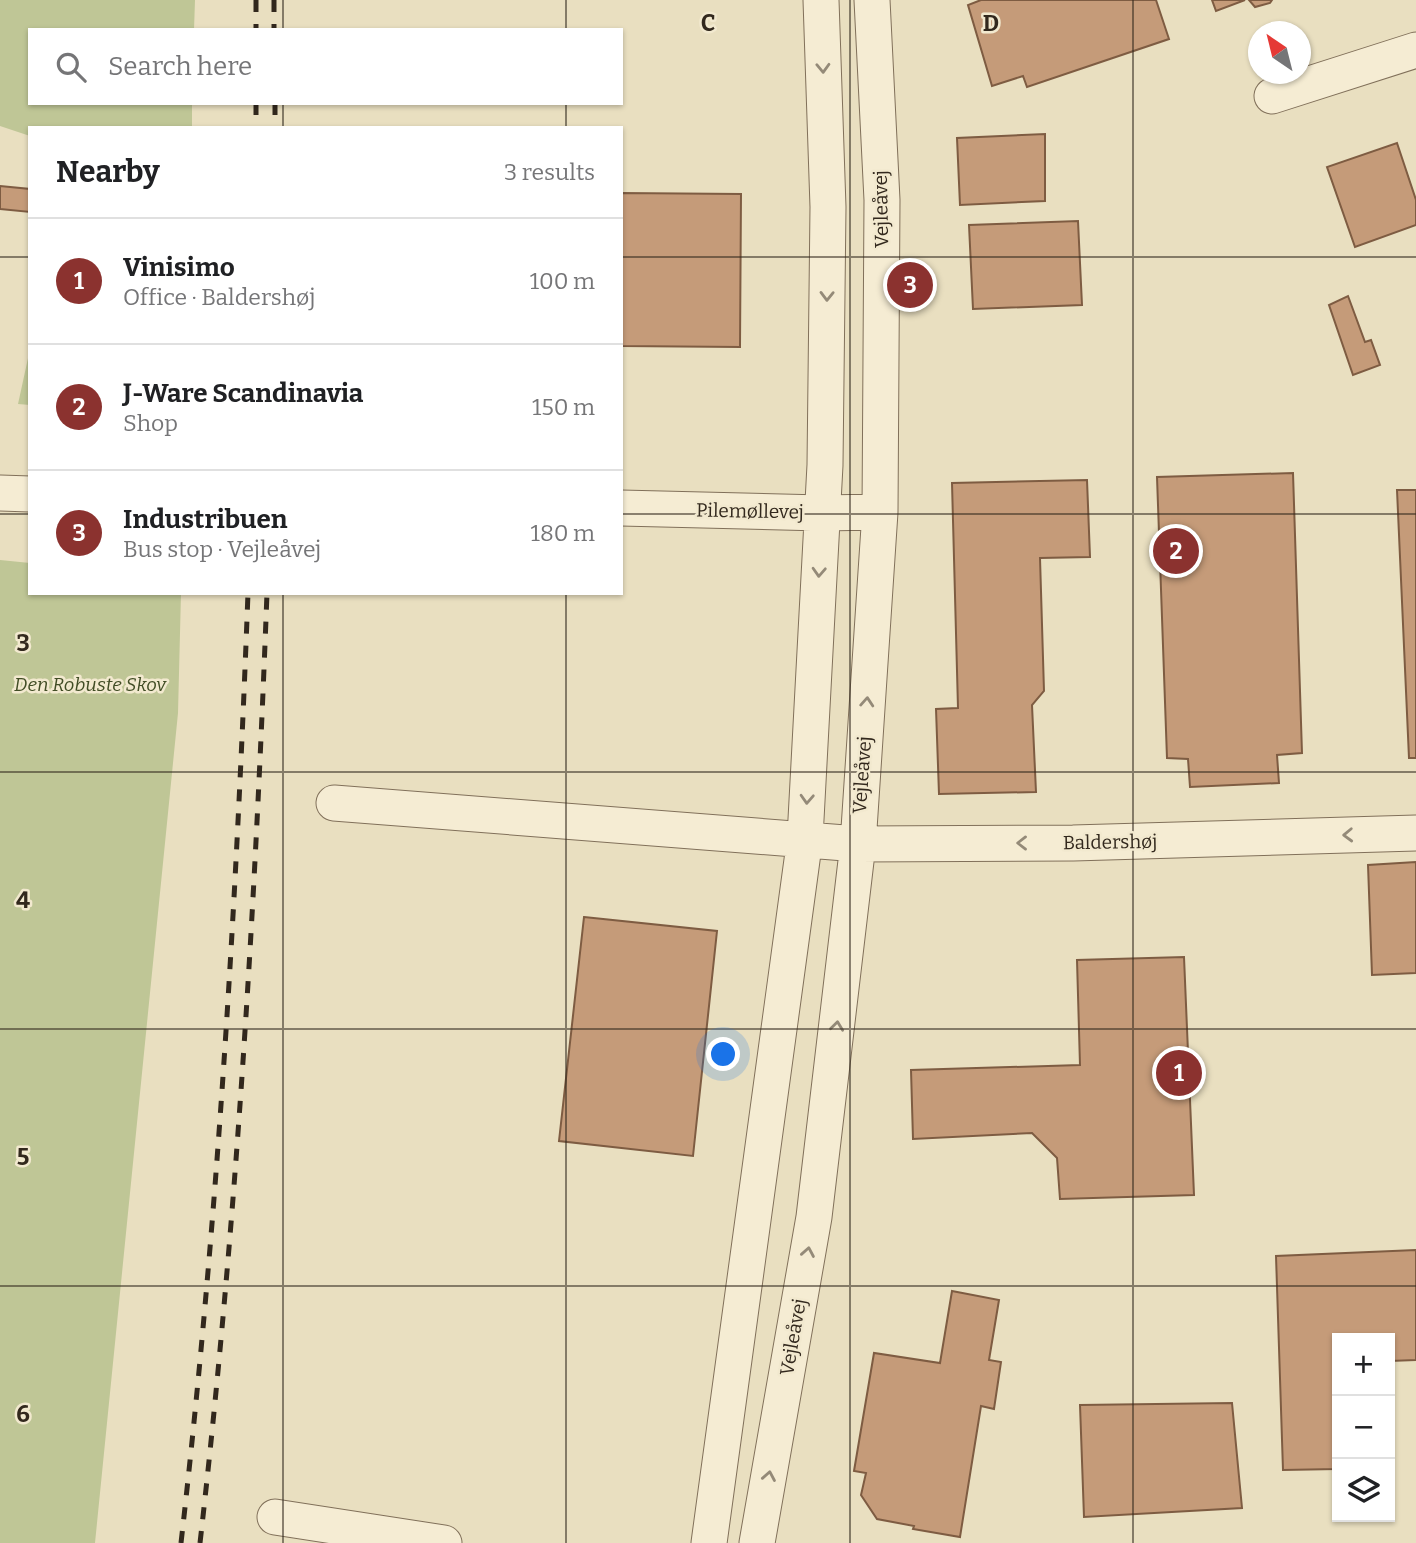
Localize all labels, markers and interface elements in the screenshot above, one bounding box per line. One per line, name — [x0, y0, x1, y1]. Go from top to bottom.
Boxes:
text: C — [701, 9, 715, 37]
text: D — [983, 9, 999, 37]
north arrow — [1248, 21, 1311, 84]
search box — [28, 28, 623, 105]
icon: search — [52, 48, 90, 86]
text: Search here — [108, 51, 252, 82]
one-way arrow — [816, 63, 831, 74]
text: Nearby — [56, 154, 160, 190]
text: 3 results — [504, 158, 595, 186]
street label: Vejleåvej — [869, 170, 893, 248]
text: Vinisimo — [123, 252, 235, 283]
pin: 3 — [887, 259, 933, 311]
text: 1 — [74, 267, 84, 295]
text: 100 m — [530, 267, 595, 295]
text: Office · Baldershøj — [123, 283, 316, 311]
one-way arrow — [819, 291, 835, 301]
text: J-Ware Scandinavia — [123, 378, 363, 409]
text: 2 — [73, 393, 85, 421]
text: 150 m — [532, 393, 595, 421]
text: Shop — [123, 409, 178, 437]
street label: Pilemøllevej — [696, 499, 804, 523]
text: Industribuen — [123, 504, 287, 535]
text: 3 — [72, 519, 86, 547]
text: 180 m — [531, 519, 595, 547]
pin: 2 — [1153, 525, 1199, 577]
text: Bus stop · Vejleåvej — [123, 535, 321, 563]
one-way arrow — [812, 567, 827, 578]
text: 3 — [16, 629, 30, 657]
park label: Den Robuste Skov — [14, 673, 167, 696]
one-way arrow — [859, 696, 874, 707]
street label: Vejleåvej — [848, 735, 876, 815]
one-way arrow — [799, 794, 814, 805]
one-way arrow — [1342, 827, 1353, 843]
street label: Baldershøj — [1063, 830, 1157, 854]
one-way arrow — [1017, 836, 1028, 851]
text: 4 — [16, 886, 30, 914]
one-way arrow — [829, 1020, 844, 1032]
your location — [706, 1037, 740, 1071]
pin: 1 — [1156, 1047, 1202, 1099]
text: 5 — [17, 1143, 29, 1171]
one-way arrow — [800, 1246, 815, 1258]
street label: Vejleåvej — [775, 1297, 811, 1377]
map controls — [1332, 1333, 1395, 1522]
button: + — [1332, 1333, 1395, 1396]
button: − — [1332, 1396, 1395, 1459]
text: 6 — [16, 1400, 30, 1428]
button: layers — [1332, 1459, 1395, 1522]
one-way arrow — [761, 1470, 776, 1482]

